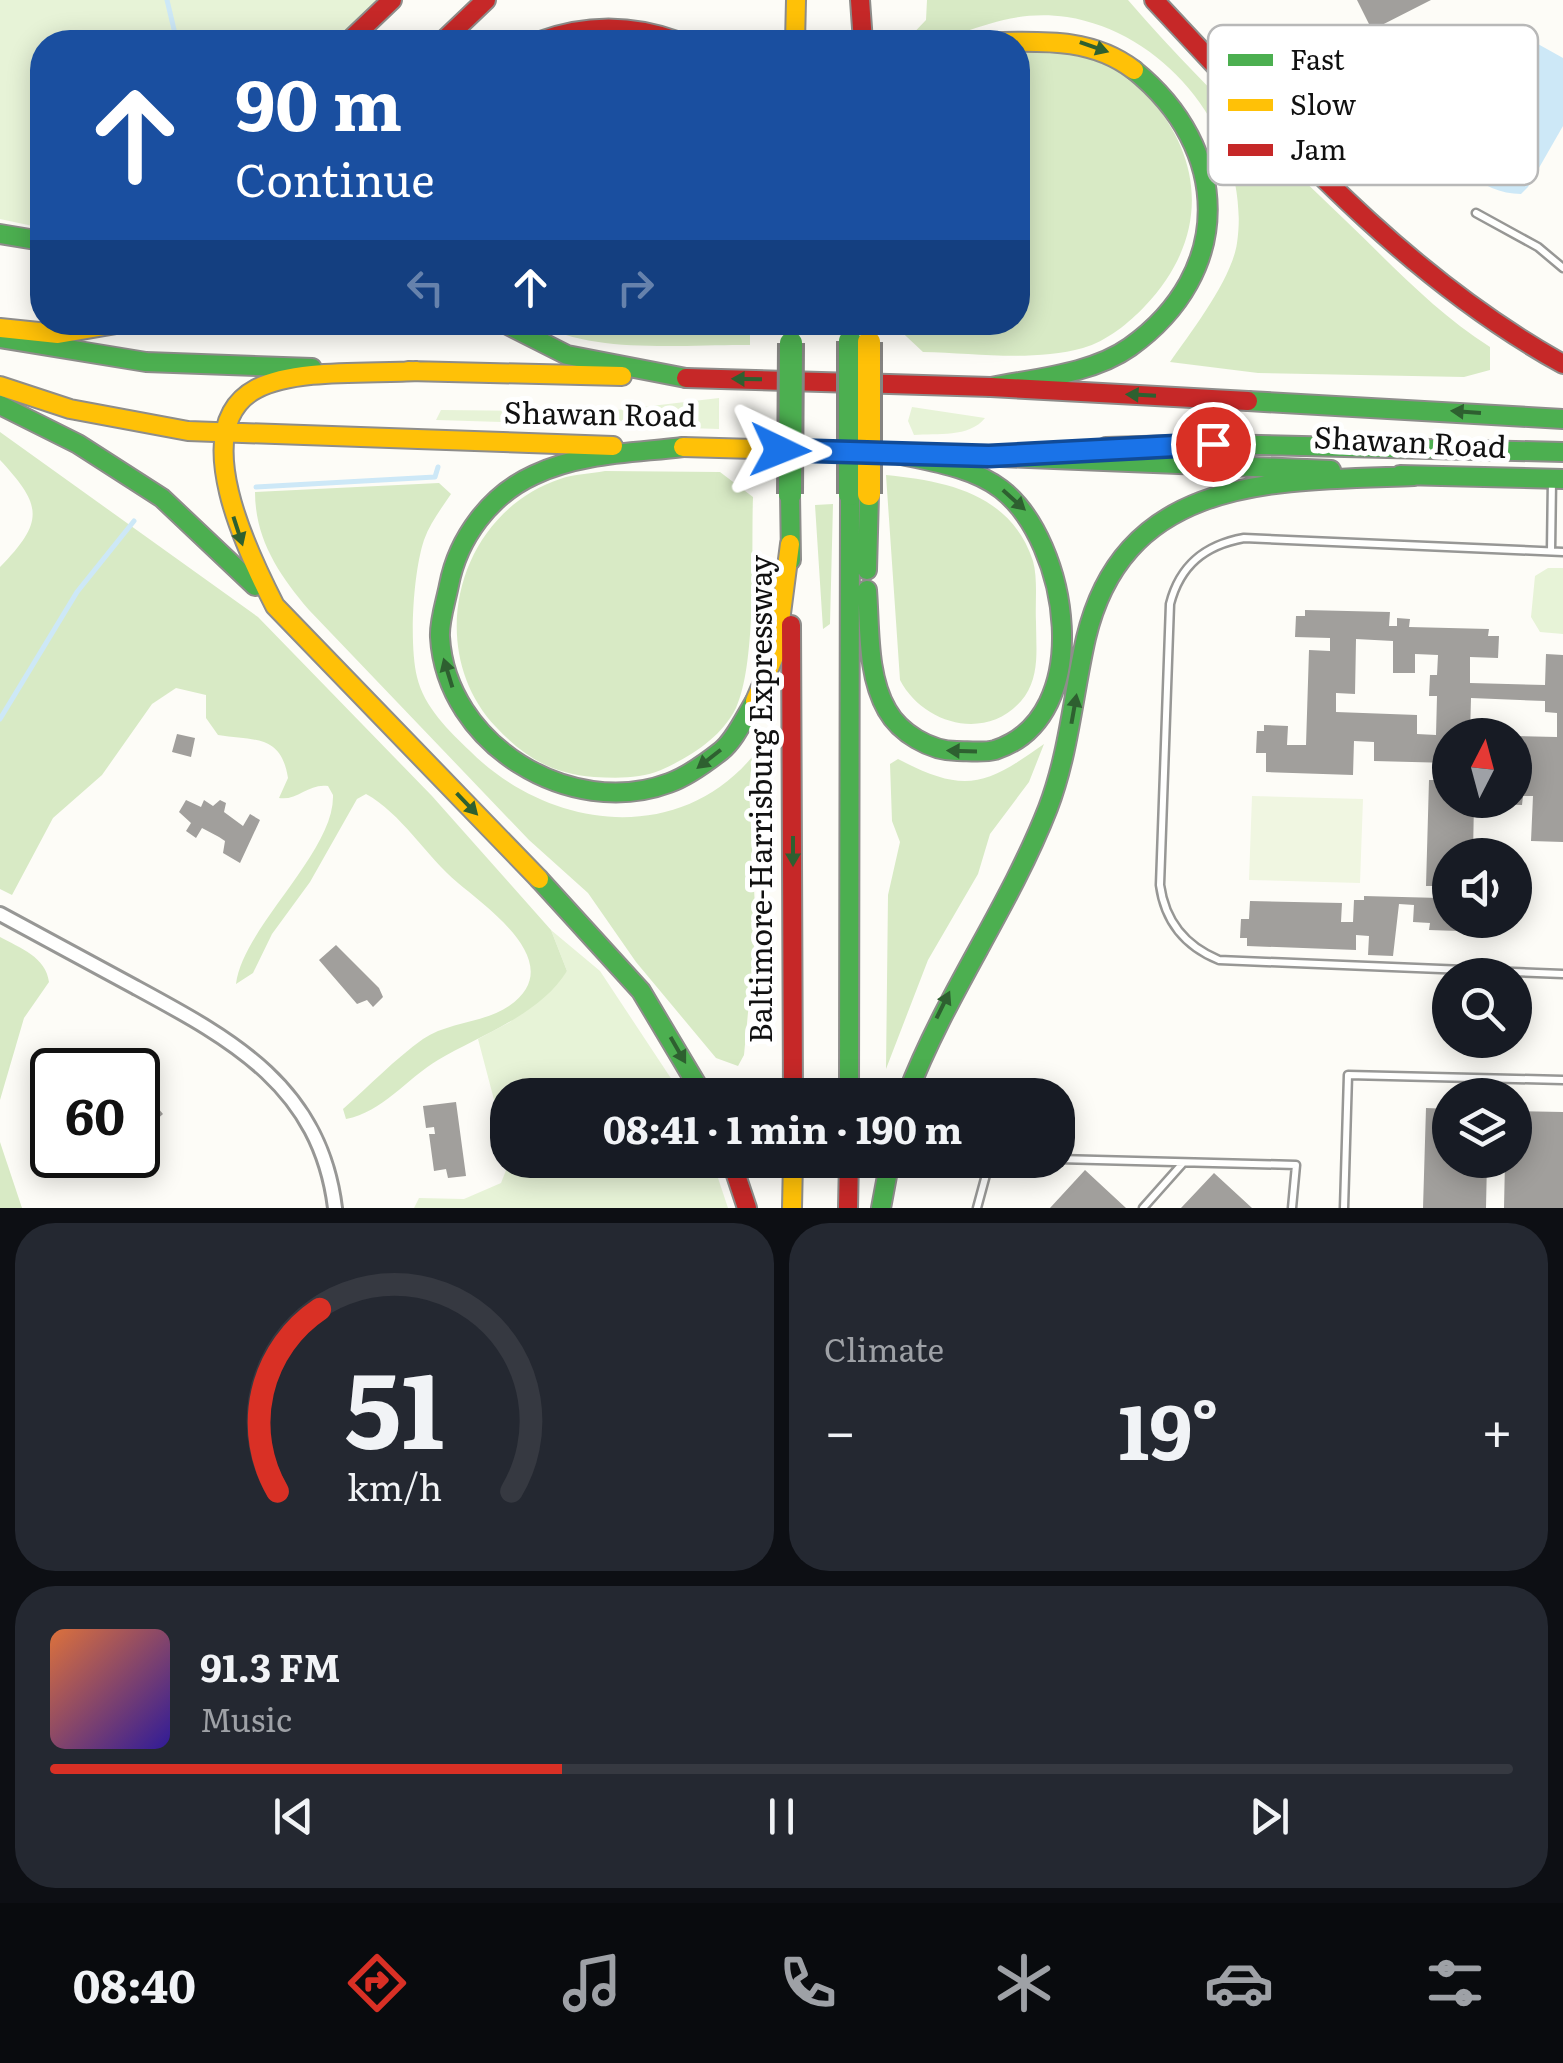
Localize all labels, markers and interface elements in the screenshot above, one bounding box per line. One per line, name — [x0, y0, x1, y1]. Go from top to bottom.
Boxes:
legend — [1208, 25, 1538, 185]
text: Fast — [1290, 37, 1345, 79]
one-way arrow — [1079, 40, 1109, 55]
text: 90 m — [235, 49, 402, 153]
icon: ahead — [70, 70, 200, 200]
text: Slow — [1290, 82, 1356, 124]
text: Jam — [1290, 127, 1346, 169]
text: Continue — [235, 144, 435, 211]
icon: left — [398, 260, 453, 315]
icon: ahead — [503, 260, 558, 315]
icon: right — [608, 260, 663, 315]
one-way arrow — [730, 371, 762, 387]
one-way arrow — [1125, 386, 1157, 402]
street label: Shawan Road — [503, 388, 697, 436]
position arrow — [728, 398, 832, 502]
pin — [1171, 402, 1256, 487]
one-way arrow — [1449, 404, 1481, 420]
street label: Shawan Road — [1313, 413, 1508, 467]
icon: arrive — [1186, 417, 1241, 472]
one-way arrow — [1001, 489, 1026, 511]
one-way arrow — [231, 516, 246, 546]
street label: Baltimore-Harrisburg Expressway — [737, 554, 781, 1043]
one-way arrow — [440, 658, 455, 688]
one-way arrow — [1067, 693, 1082, 725]
north arrow — [1432, 718, 1532, 818]
map controls — [1432, 718, 1532, 1178]
one-way arrow — [945, 743, 977, 759]
one-way arrow — [697, 748, 723, 769]
one-way arrow — [455, 792, 478, 816]
one-way arrow — [785, 836, 801, 868]
button: sound — [1432, 838, 1532, 938]
button: search — [1432, 958, 1532, 1058]
one-way arrow — [935, 990, 952, 1019]
one-way arrow — [669, 1036, 687, 1064]
speed limit sign: 60 — [30, 1048, 160, 1178]
button: layers — [1432, 1078, 1532, 1178]
text: 08:41 · 1 min · 190 m — [603, 1099, 962, 1156]
text: Climate — [824, 1324, 944, 1372]
text: 51 — [345, 1327, 444, 1481]
text: 19° — [1118, 1372, 1219, 1483]
text: − — [824, 1387, 856, 1469]
text: + — [1481, 1387, 1513, 1469]
text: km/h — [347, 1459, 442, 1512]
text: 91.3 FM — [200, 1637, 340, 1694]
text: Music — [200, 1694, 292, 1742]
icon: previous — [266, 1789, 321, 1844]
icon: pause — [754, 1789, 809, 1844]
icon: next — [1242, 1789, 1297, 1844]
icon: directions — [342, 1948, 412, 2018]
icon: music — [557, 1948, 627, 2018]
icon: phone — [773, 1948, 843, 2018]
icon: climate — [989, 1948, 1059, 2018]
icon: car — [1204, 1948, 1274, 2018]
icon: filters — [1420, 1948, 1490, 2018]
text: 08:40 — [73, 1950, 196, 2017]

